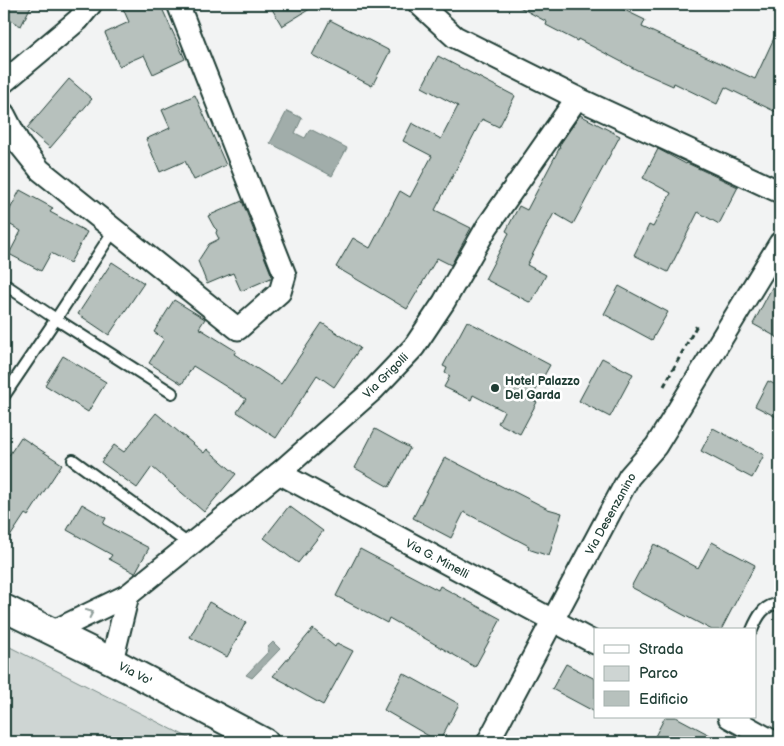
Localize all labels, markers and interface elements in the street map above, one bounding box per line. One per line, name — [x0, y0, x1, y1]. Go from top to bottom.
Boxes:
street label: Via Grigolli — [360, 350, 412, 402]
place label: Hotel Palazzo Del Garda — [505, 374, 580, 403]
marker: Hotel Palazzo Del Garda — [489, 382, 501, 394]
street label: Via Desenzanino — [582, 470, 640, 558]
street label: Via G. Minelli — [403, 536, 472, 582]
one-way arrow — [85, 609, 94, 619]
legend — [594, 628, 756, 718]
text: Strada — [639, 640, 683, 659]
street label: Via Vo' — [116, 659, 155, 689]
text: Parco — [639, 664, 678, 683]
text: Edificio — [639, 690, 688, 709]

